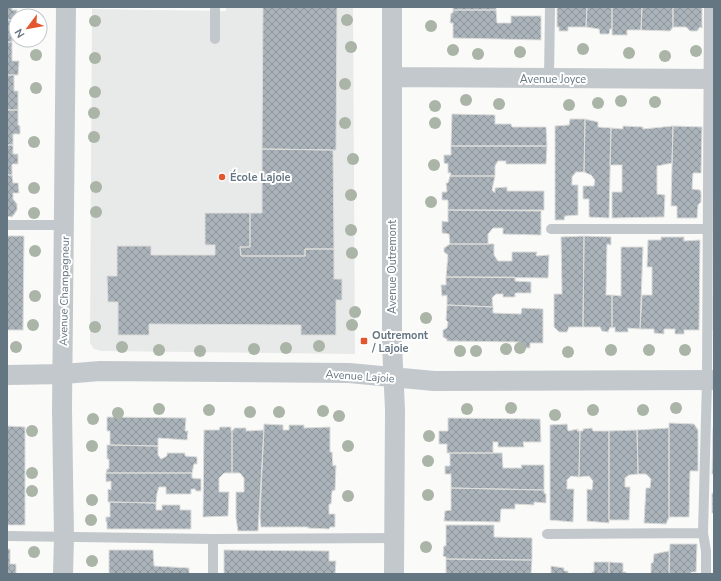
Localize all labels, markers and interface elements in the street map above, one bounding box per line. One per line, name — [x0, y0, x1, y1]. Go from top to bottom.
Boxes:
north arrow — [8, 8, 48, 48]
text: N — [11, 26, 28, 41]
street label: Avenue Joyce — [520, 72, 586, 87]
place label: École Lajoie — [230, 169, 291, 185]
marker: École Lajoie — [217, 172, 227, 182]
street label: Avenue Outremont — [385, 220, 400, 314]
street label: Avenue Champagneur — [56, 236, 73, 346]
place label: Outremont / Lajoie — [371, 328, 429, 356]
marker: Outremont / Lajoie — [359, 336, 369, 346]
street label: Avenue Lajoie — [325, 367, 395, 386]

